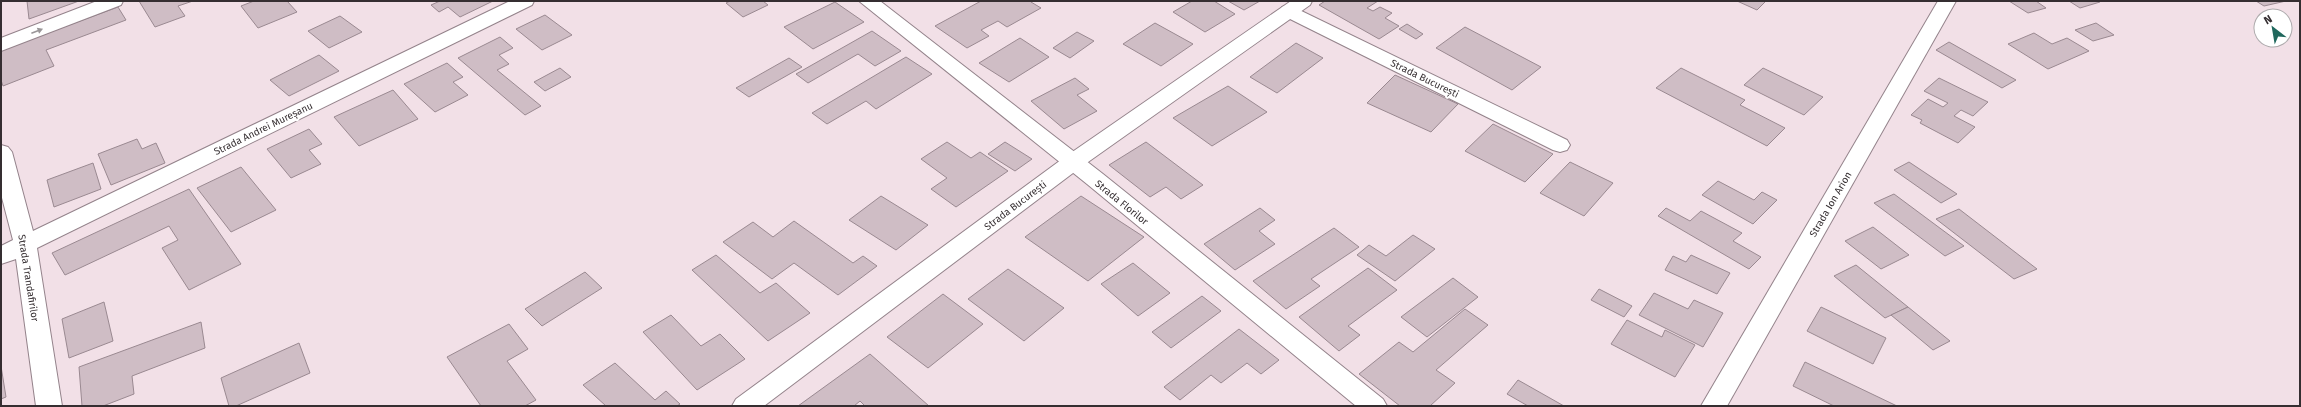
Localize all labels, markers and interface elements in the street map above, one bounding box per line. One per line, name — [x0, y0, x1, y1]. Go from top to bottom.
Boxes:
north arrow — [2253, 8, 2293, 48]
text: N — [2262, 12, 2275, 27]
one-way arrow — [32, 27, 44, 33]
street label: Strada București — [1388, 57, 1461, 101]
street label: Strada Andrei Mureșanu — [212, 100, 315, 158]
street label: Strada Ion Arion — [1807, 170, 1854, 239]
street label: Strada București — [982, 178, 1049, 233]
street label: Strada Florilor — [1092, 178, 1150, 228]
street label: Strada Trandafirilor — [15, 234, 41, 323]

